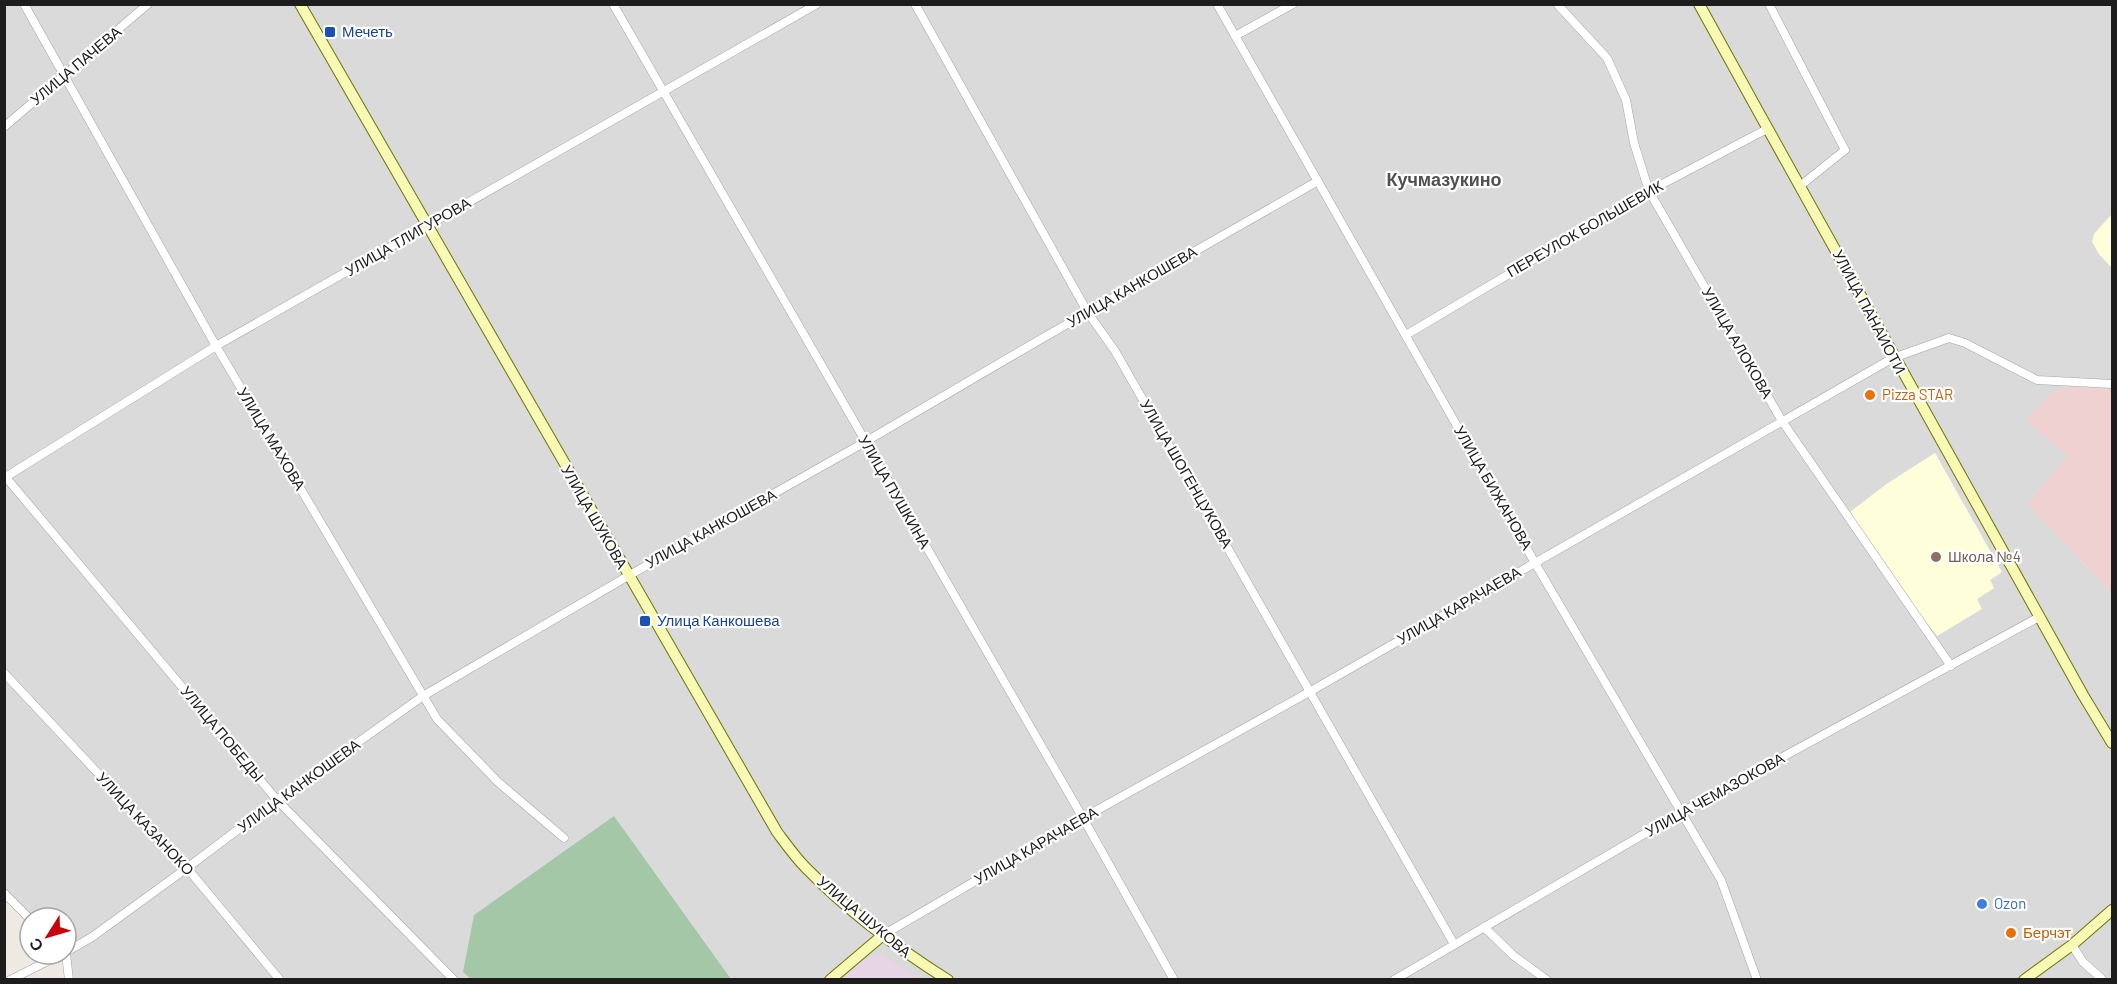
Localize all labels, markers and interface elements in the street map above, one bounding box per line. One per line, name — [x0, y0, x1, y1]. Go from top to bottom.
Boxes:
street label: УЛИЦА ПАЧЕВА — [26, 22, 124, 108]
place label: Мечеть — [342, 22, 393, 40]
marker: Мечеть — [323, 25, 337, 39]
district label: Кучмазукино — [1386, 168, 1502, 190]
street label: ПЕРЕУЛОК БОЛЬШЕВИК — [1503, 176, 1666, 280]
street label: УЛИЦА ТЛИГУРОВА — [342, 193, 473, 279]
street label: УЛИЦА КАНКОШЕВА — [1063, 242, 1200, 331]
street label: УЛИЦА ПАНАИОТИ — [1830, 246, 1910, 377]
street label: УЛИЦА АЛОКОВА — [1699, 284, 1777, 401]
street label: УЛИЦА МАХОВА — [234, 384, 310, 493]
place label: Pizza STAR — [1882, 385, 1953, 403]
marker: Pizza STAR — [1863, 388, 1877, 402]
street label: УЛИЦА ШОГЕНЦУКОВА — [1137, 396, 1237, 551]
street label: УЛИЦА БИЖАНОВА — [1451, 422, 1537, 553]
street label: УЛИЦА ПУШКИНА — [855, 431, 935, 552]
street label: УЛИЦА ШУКОВА — [558, 461, 632, 572]
street label: УЛИЦА КАНКОШЕВА — [642, 485, 779, 572]
place label: Школа №4 — [1948, 547, 2021, 565]
marker: Школа №4 — [1929, 550, 1943, 564]
street label: УЛИЦА КАРАЧАЕВА — [1393, 562, 1524, 648]
place label: Улица Канкошева — [657, 611, 780, 629]
marker: Улица Канкошева — [638, 614, 652, 628]
street label: УЛИЦА ПОБЕДЫ — [177, 682, 268, 785]
street label: УЛИЦА КАНКОШЕВА — [234, 735, 363, 836]
street label: УЛИЦА ЧЕМАЗОКОВА — [1642, 748, 1787, 840]
street label: УЛИЦА КАЗАНОКО — [93, 768, 198, 879]
street label: УЛИЦА КАРАЧАЕВА — [970, 802, 1101, 888]
street label: УЛИЦА ШУКОВА — [814, 872, 915, 961]
place label: Ozon — [1994, 894, 2026, 912]
marker: Ozon — [1975, 897, 1989, 911]
north arrow — [18, 906, 78, 966]
place label: Берчэт — [2023, 923, 2071, 941]
marker: Берчэт — [2004, 926, 2018, 940]
text: С — [24, 935, 47, 956]

